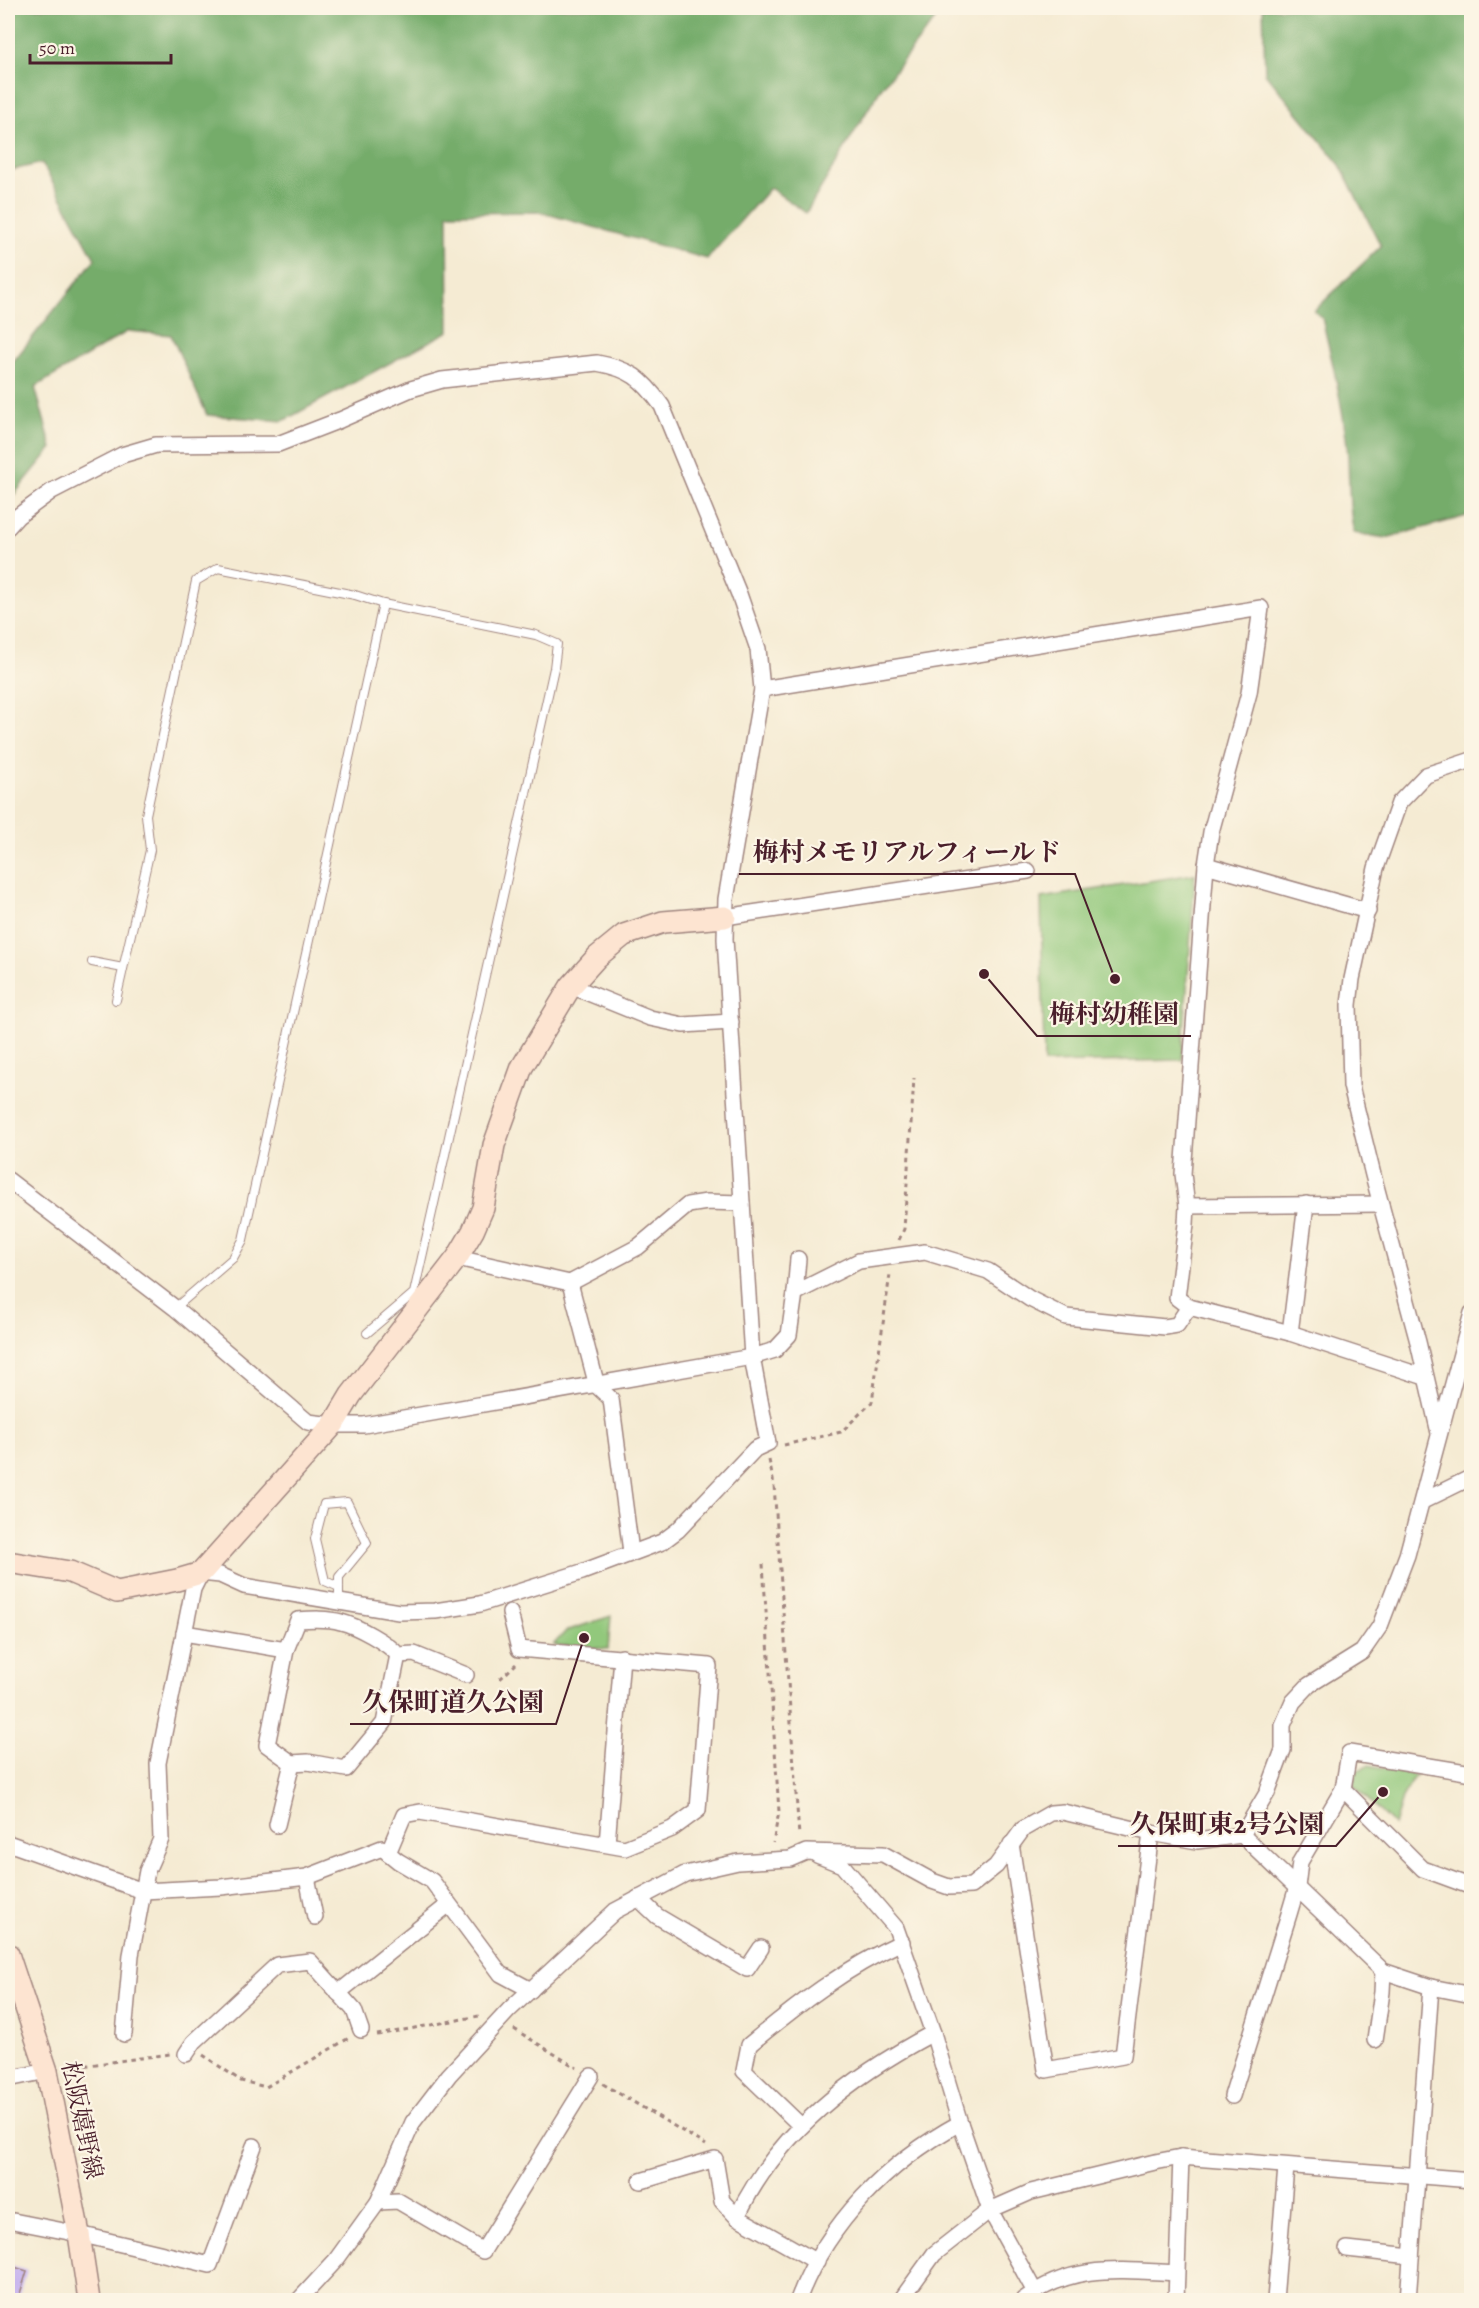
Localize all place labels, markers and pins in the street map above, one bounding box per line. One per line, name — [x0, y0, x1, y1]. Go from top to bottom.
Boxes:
callout: 梅村メモリアルフィールド — [739, 830, 1075, 874]
callout: 梅村幼稚園 — [1037, 992, 1191, 1036]
callout: 久保町道久公園 — [350, 1680, 556, 1724]
callout: 久保町東2号公園 — [1118, 1802, 1336, 1846]

